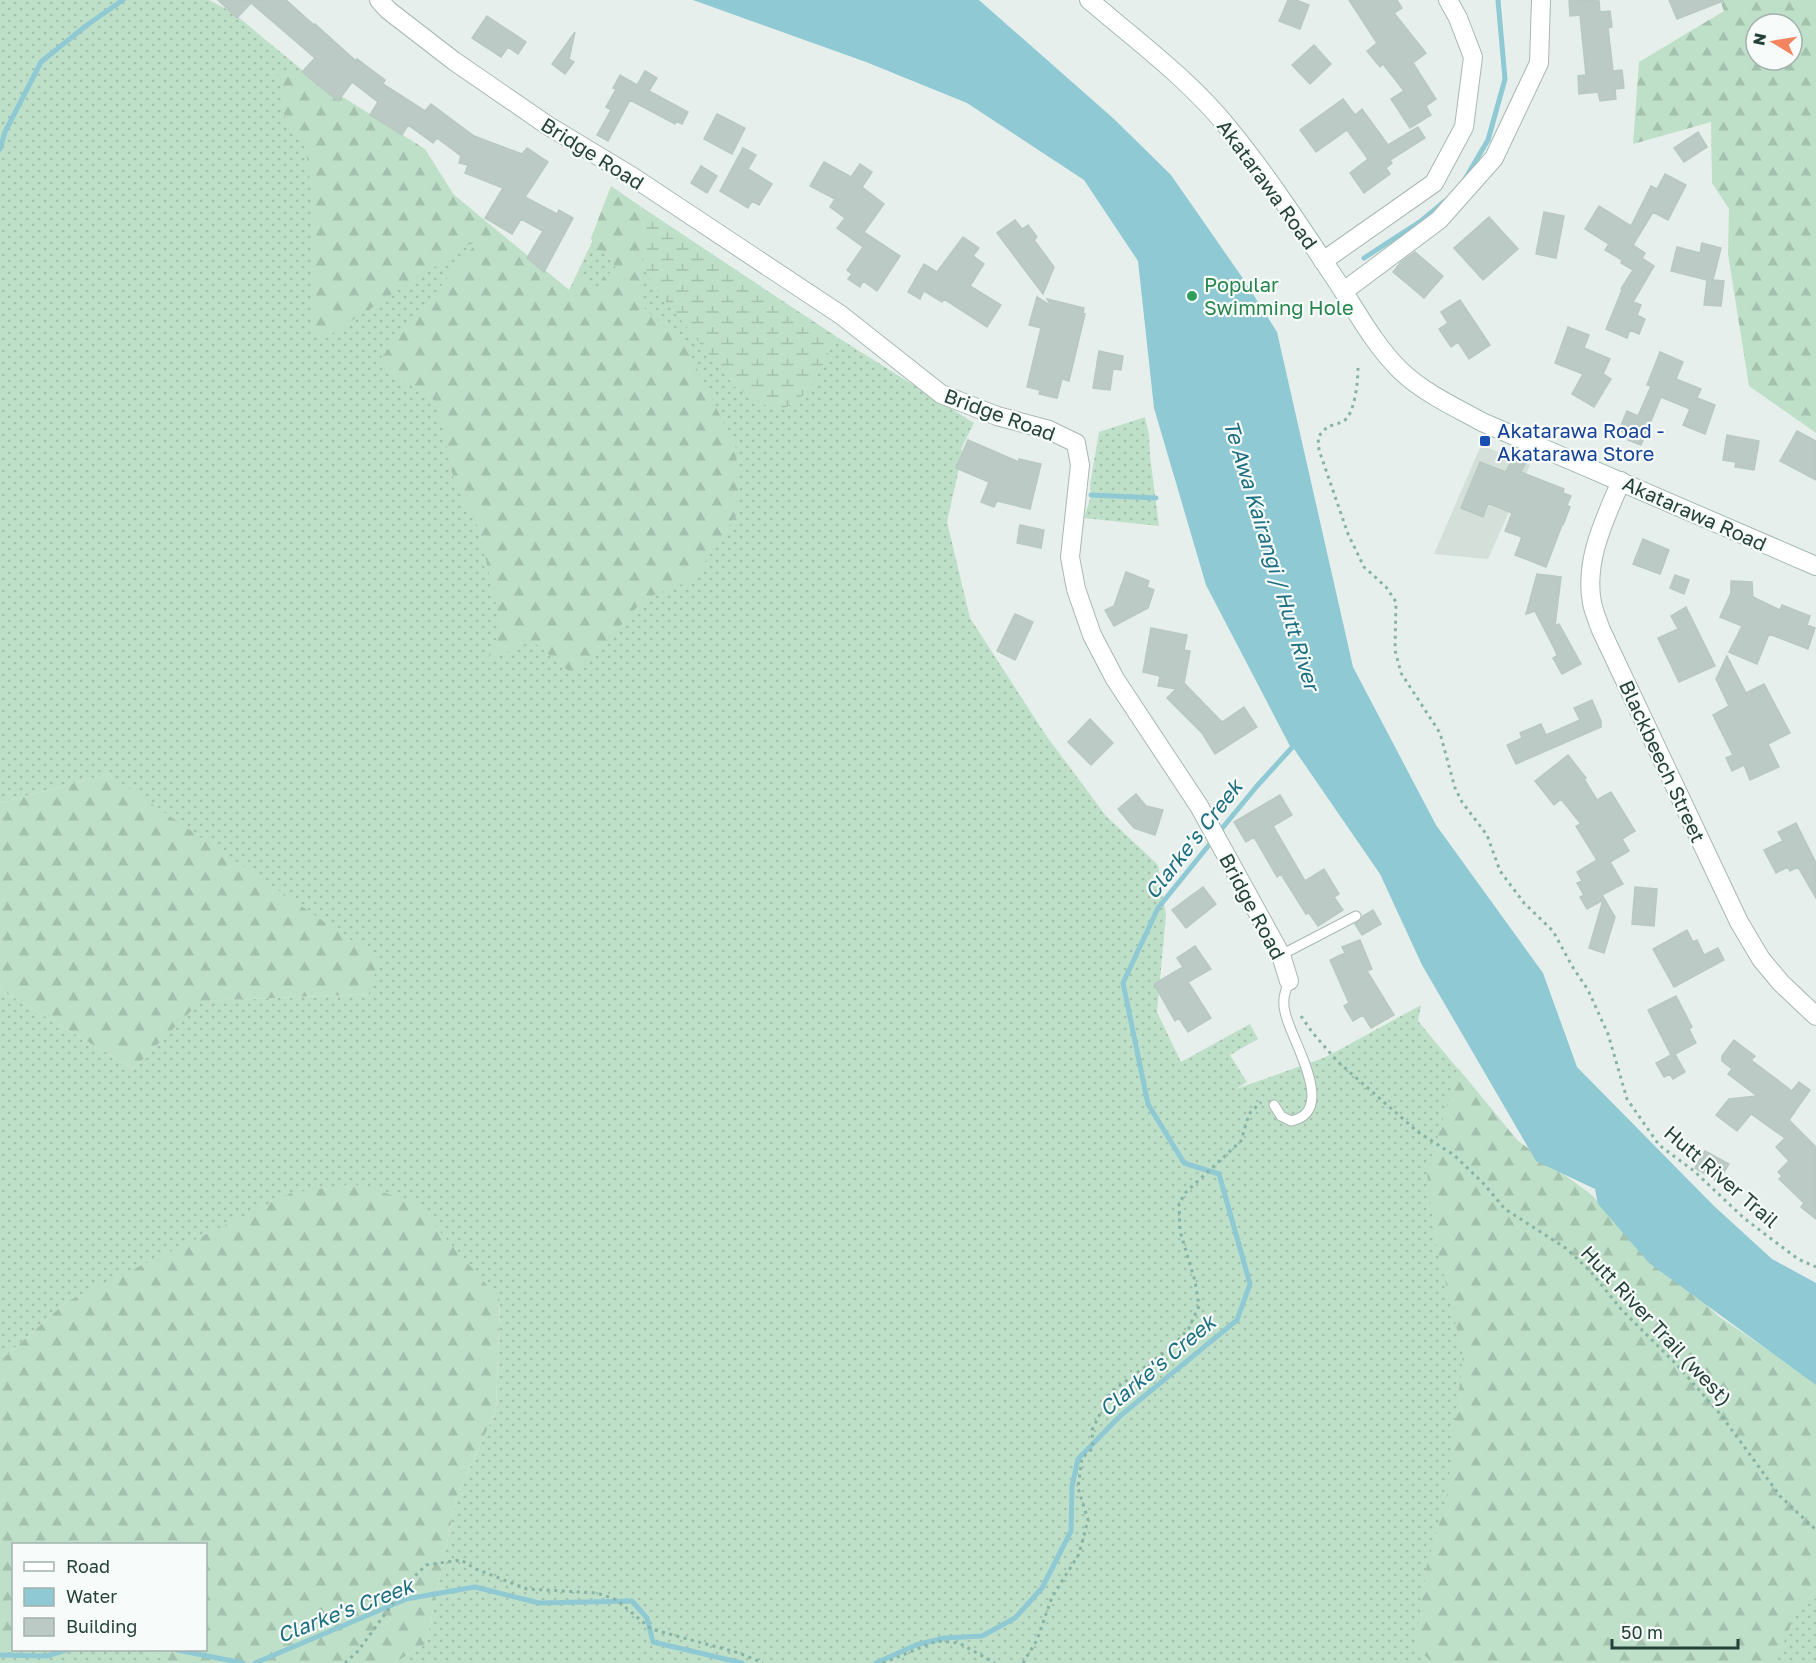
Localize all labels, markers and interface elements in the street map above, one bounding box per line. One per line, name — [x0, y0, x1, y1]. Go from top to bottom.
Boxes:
north arrow — [1744, 12, 1804, 72]
text: N — [1748, 31, 1770, 47]
street label: Bridge Road — [537, 112, 649, 194]
street label: Akatarawa Road — [1213, 114, 1323, 254]
place label: Popular Swimming Hole — [1204, 272, 1354, 319]
marker: Popular Swimming Hole — [1185, 289, 1199, 303]
street label: Bridge Road — [941, 383, 1059, 445]
water label: Te Awa Kairangi / Hutt River — [1218, 417, 1326, 696]
place label: Akatarawa Road - Akatarawa Store — [1497, 418, 1664, 465]
marker: Akatarawa Road - Akatarawa Store — [1478, 434, 1492, 448]
street label: Akatarawa Road — [1619, 471, 1771, 555]
street label: Blackbeech Street — [1615, 676, 1711, 846]
water label: Clarke's Creek — [1138, 773, 1249, 904]
street label: Bridge Road — [1215, 849, 1291, 963]
street label: Hutt River Trail — [1660, 1120, 1784, 1232]
street label: Hutt River Trail (west) — [1577, 1240, 1737, 1410]
water label: Clarke's Creek — [1094, 1307, 1222, 1421]
legend — [12, 1543, 207, 1651]
text: Road — [66, 1555, 110, 1577]
water label: Clarke's Creek — [273, 1571, 419, 1648]
text: Water — [66, 1585, 117, 1607]
scale bar — [1612, 1612, 1738, 1650]
text: Building — [66, 1615, 137, 1637]
text: 50 m — [1621, 1621, 1663, 1643]

